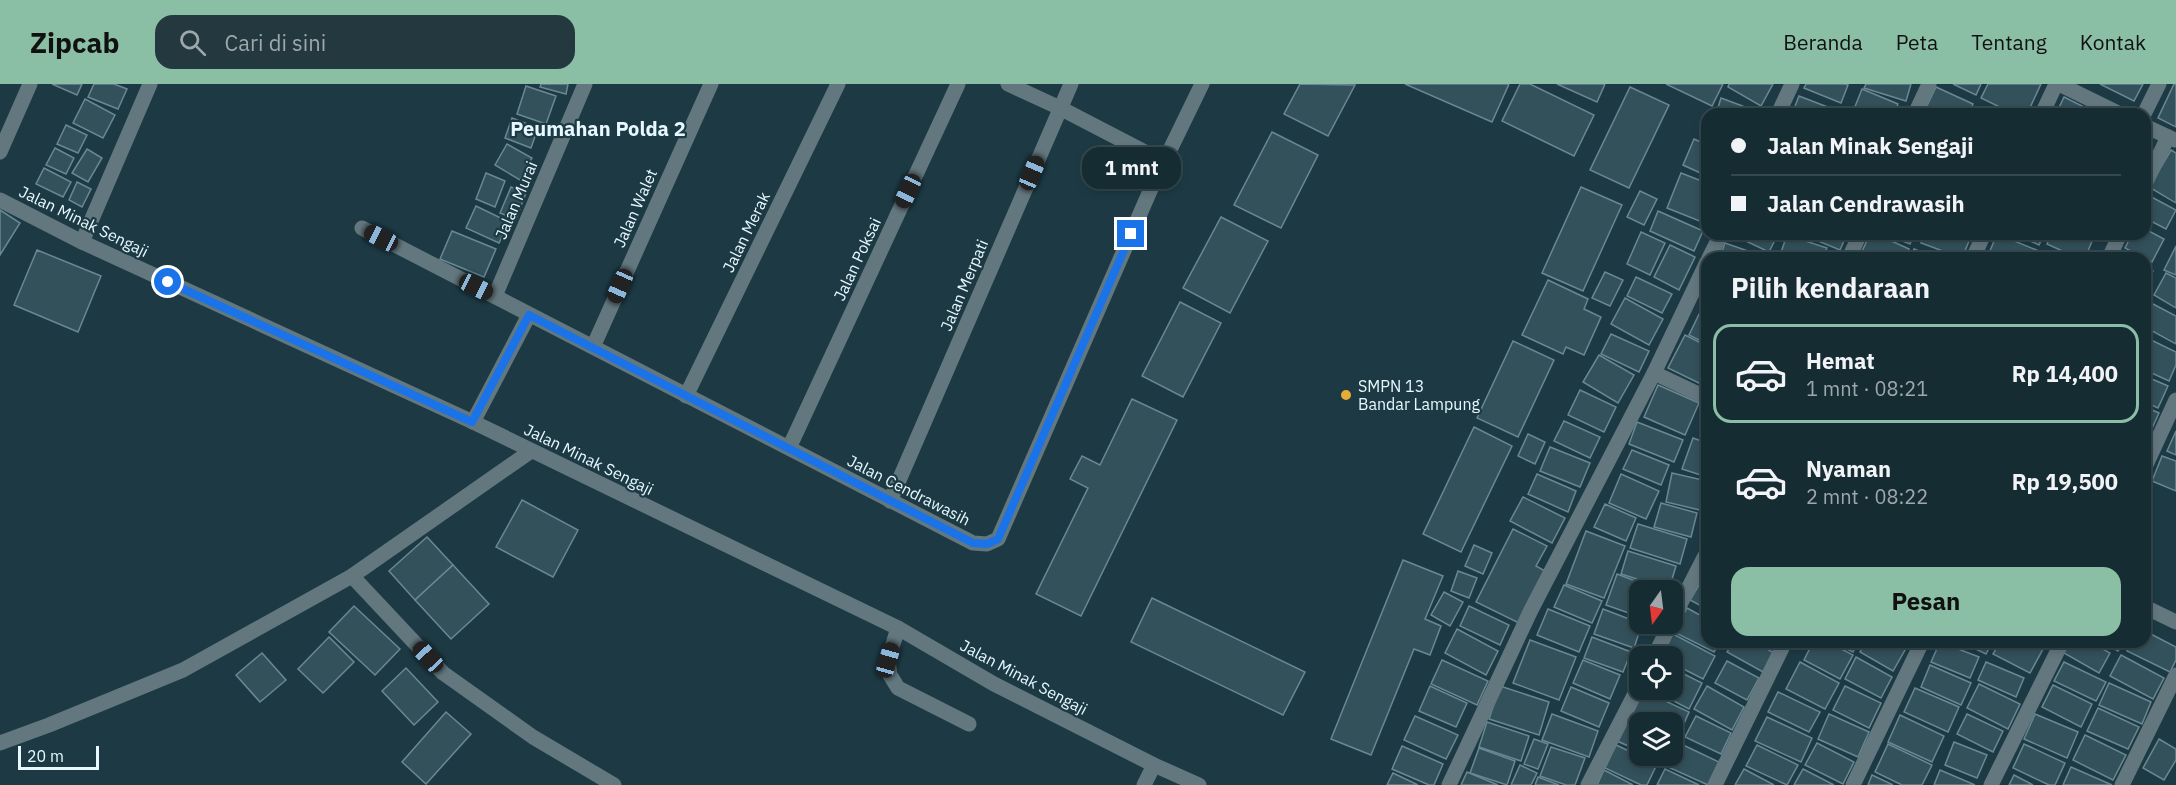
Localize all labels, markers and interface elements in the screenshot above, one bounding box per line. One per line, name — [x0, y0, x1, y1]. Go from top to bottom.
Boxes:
search box — [155, 15, 575, 69]
text: Zipcab — [30, 24, 119, 61]
icon: search — [176, 26, 209, 59]
text: Cari di sini — [224, 28, 326, 57]
text: Beranda — [1783, 28, 1863, 56]
text: Peta — [1896, 28, 1938, 56]
text: Tentang — [1971, 28, 2047, 56]
text: Kontak — [2080, 28, 2146, 56]
district label: Peumahan Polda 2 — [510, 115, 686, 142]
text: Jalan Minak Sengaji — [1767, 131, 1974, 160]
callout: 1 mnt — [1082, 147, 1180, 189]
car — [1017, 153, 1047, 193]
text: 1 mnt — [1104, 154, 1159, 181]
street label: Jalan Murai — [491, 158, 541, 242]
street label: Jalan Walet — [609, 166, 661, 250]
car — [892, 171, 924, 211]
street label: Jalan Minak Sengaji — [16, 181, 152, 261]
street label: Jalan Merak — [718, 188, 774, 275]
text: Jalan Cendrawasih — [1767, 189, 1965, 218]
street label: Jalan Poksai — [829, 214, 885, 304]
route end — [1117, 220, 1144, 247]
car — [361, 222, 401, 254]
street label: Jalan Merpati — [936, 236, 992, 334]
car — [604, 266, 636, 306]
route start — [154, 268, 181, 295]
text: Pilih kendaraan — [1731, 270, 1930, 305]
car — [456, 271, 496, 303]
text: Hemat — [1806, 346, 1875, 375]
icon: car — [1734, 347, 1788, 401]
text: Rp 14,400 — [2012, 359, 2118, 388]
text: 1 mnt · 08:21 — [1806, 375, 1928, 402]
place label: SMPN 13 Bandar Lampung — [1358, 376, 1481, 414]
marker: SMPN 13 Bandar Lampung — [1339, 388, 1353, 402]
street label: Jalan Minak Sengaji — [521, 419, 657, 499]
street label: Jalan Cendrawasih — [844, 450, 974, 530]
text: Nyaman — [1806, 454, 1891, 483]
icon: car — [1734, 455, 1788, 509]
text: Rp 19,500 — [2012, 467, 2118, 496]
text: 2 mnt · 08:22 — [1806, 483, 1928, 510]
button: Pesan — [1731, 567, 2121, 636]
north arrow — [1629, 580, 1683, 634]
map controls — [1629, 580, 1683, 766]
street label: Jalan Minak Sengaji — [957, 635, 1091, 719]
car — [409, 638, 447, 676]
car — [874, 640, 902, 680]
button: locate — [1629, 646, 1683, 700]
button: layers — [1629, 712, 1683, 766]
scale bar — [18, 743, 99, 770]
text: 20 m — [27, 746, 64, 766]

